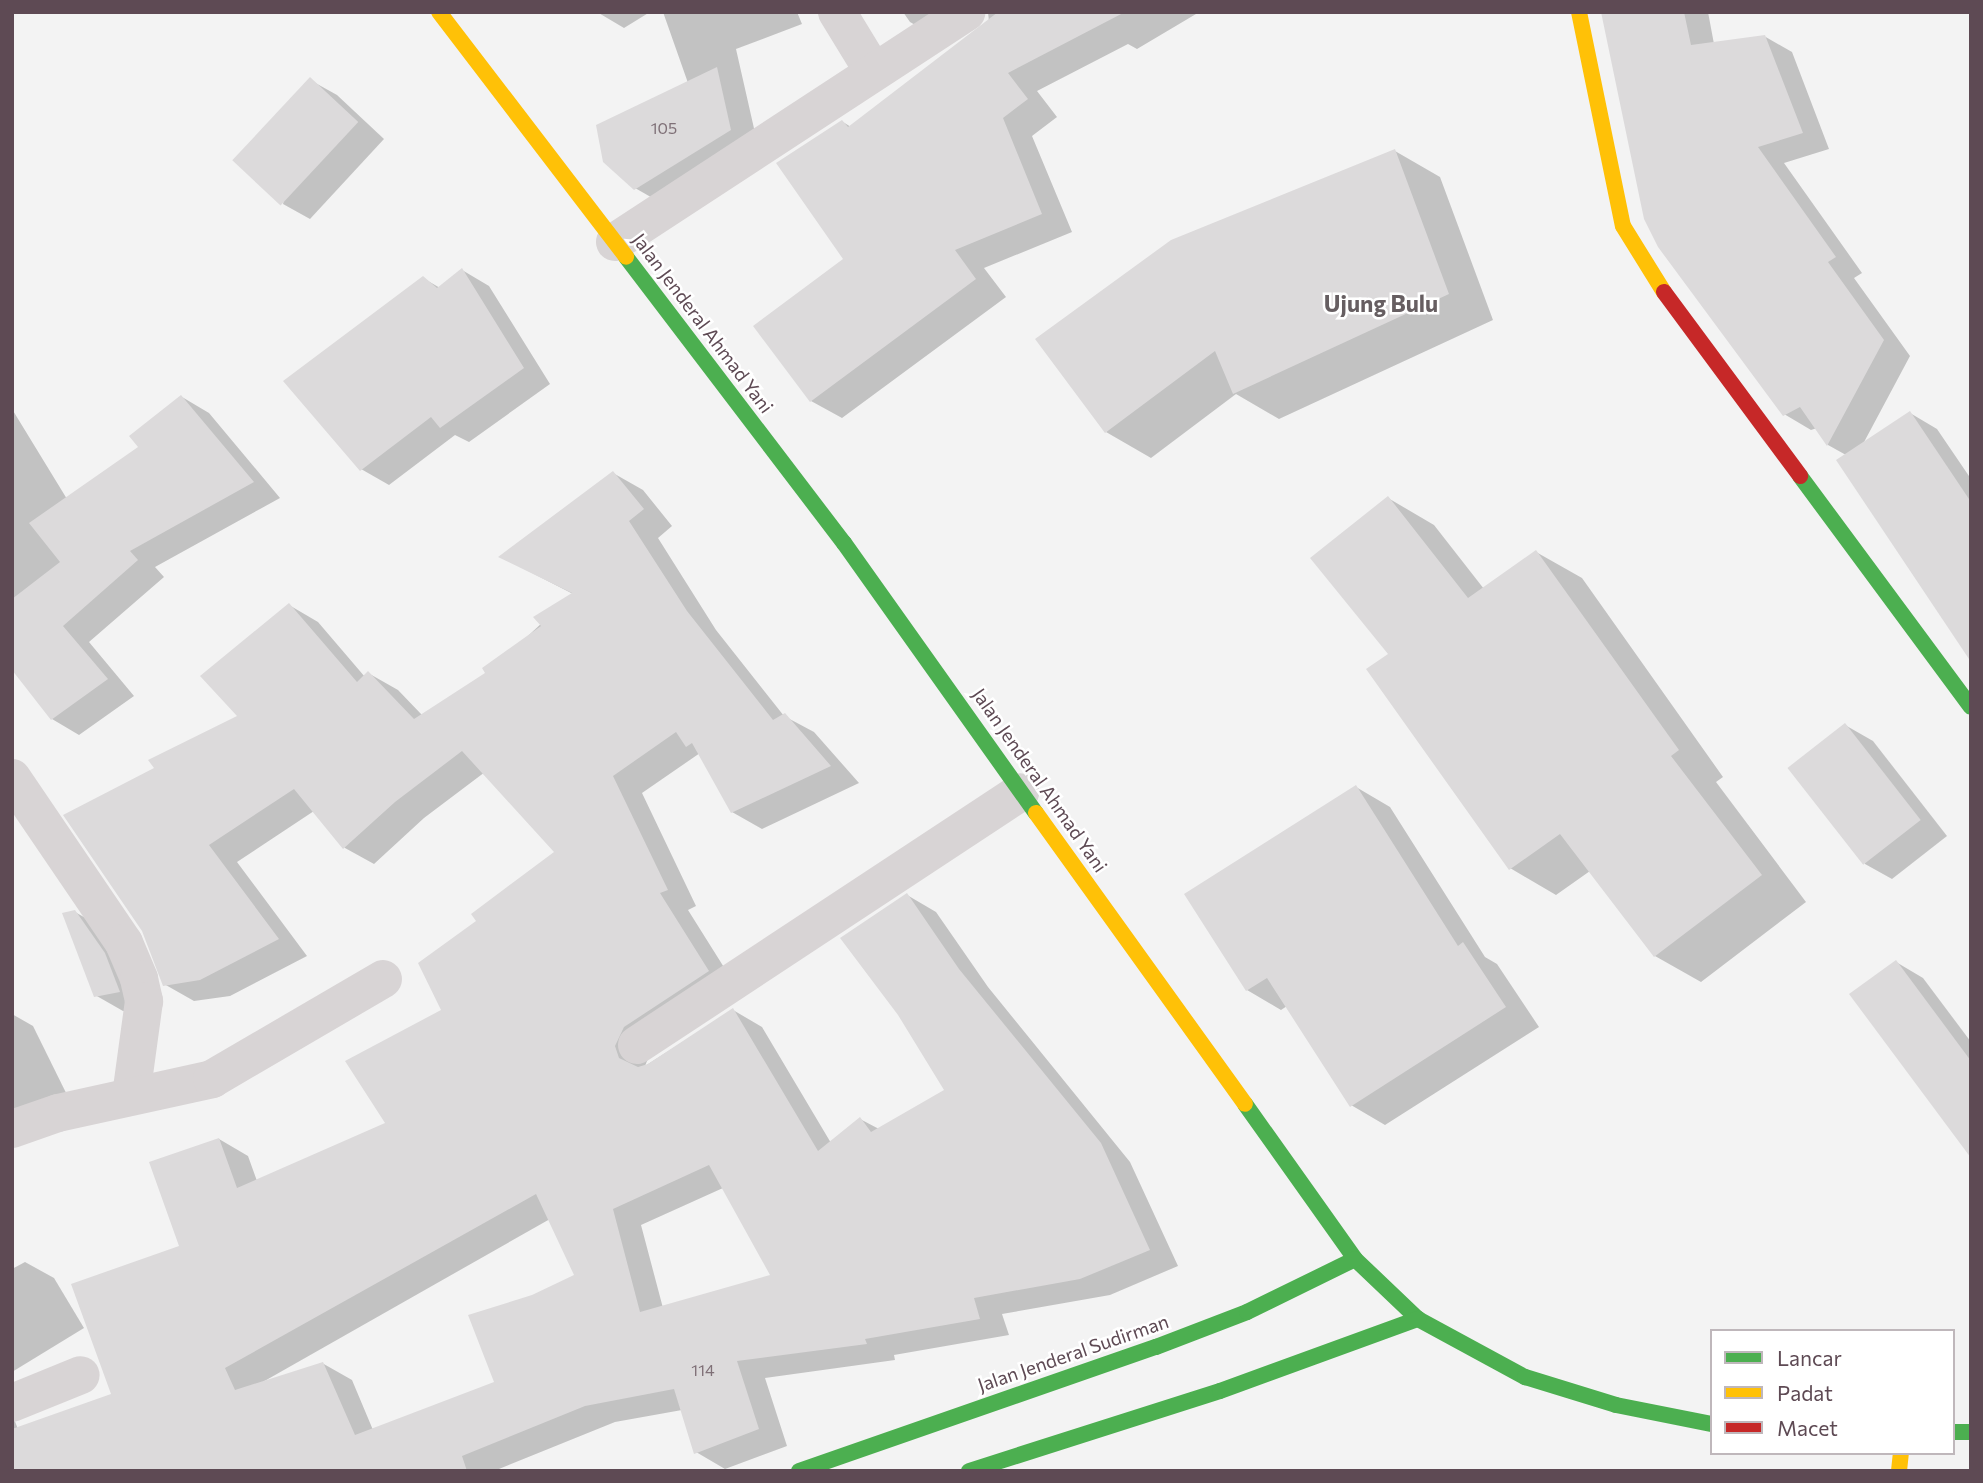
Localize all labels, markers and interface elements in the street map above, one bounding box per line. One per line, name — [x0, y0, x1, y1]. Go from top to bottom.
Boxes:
house number: 105 — [651, 118, 677, 138]
street label: Jalan Jenderal Ahmad Yani — [628, 229, 778, 417]
district label: Ujung Bulu — [1324, 289, 1438, 317]
street label: Jalan Jenderal Ahmad Yani — [968, 684, 1112, 876]
street label: Jalan Jenderal Sudirman — [974, 1310, 1172, 1396]
legend — [1710, 1329, 1955, 1455]
text: Lancar — [1777, 1345, 1842, 1370]
house number: 114 — [691, 1360, 715, 1380]
text: Padat — [1777, 1380, 1833, 1405]
text: Macet — [1777, 1415, 1838, 1440]

